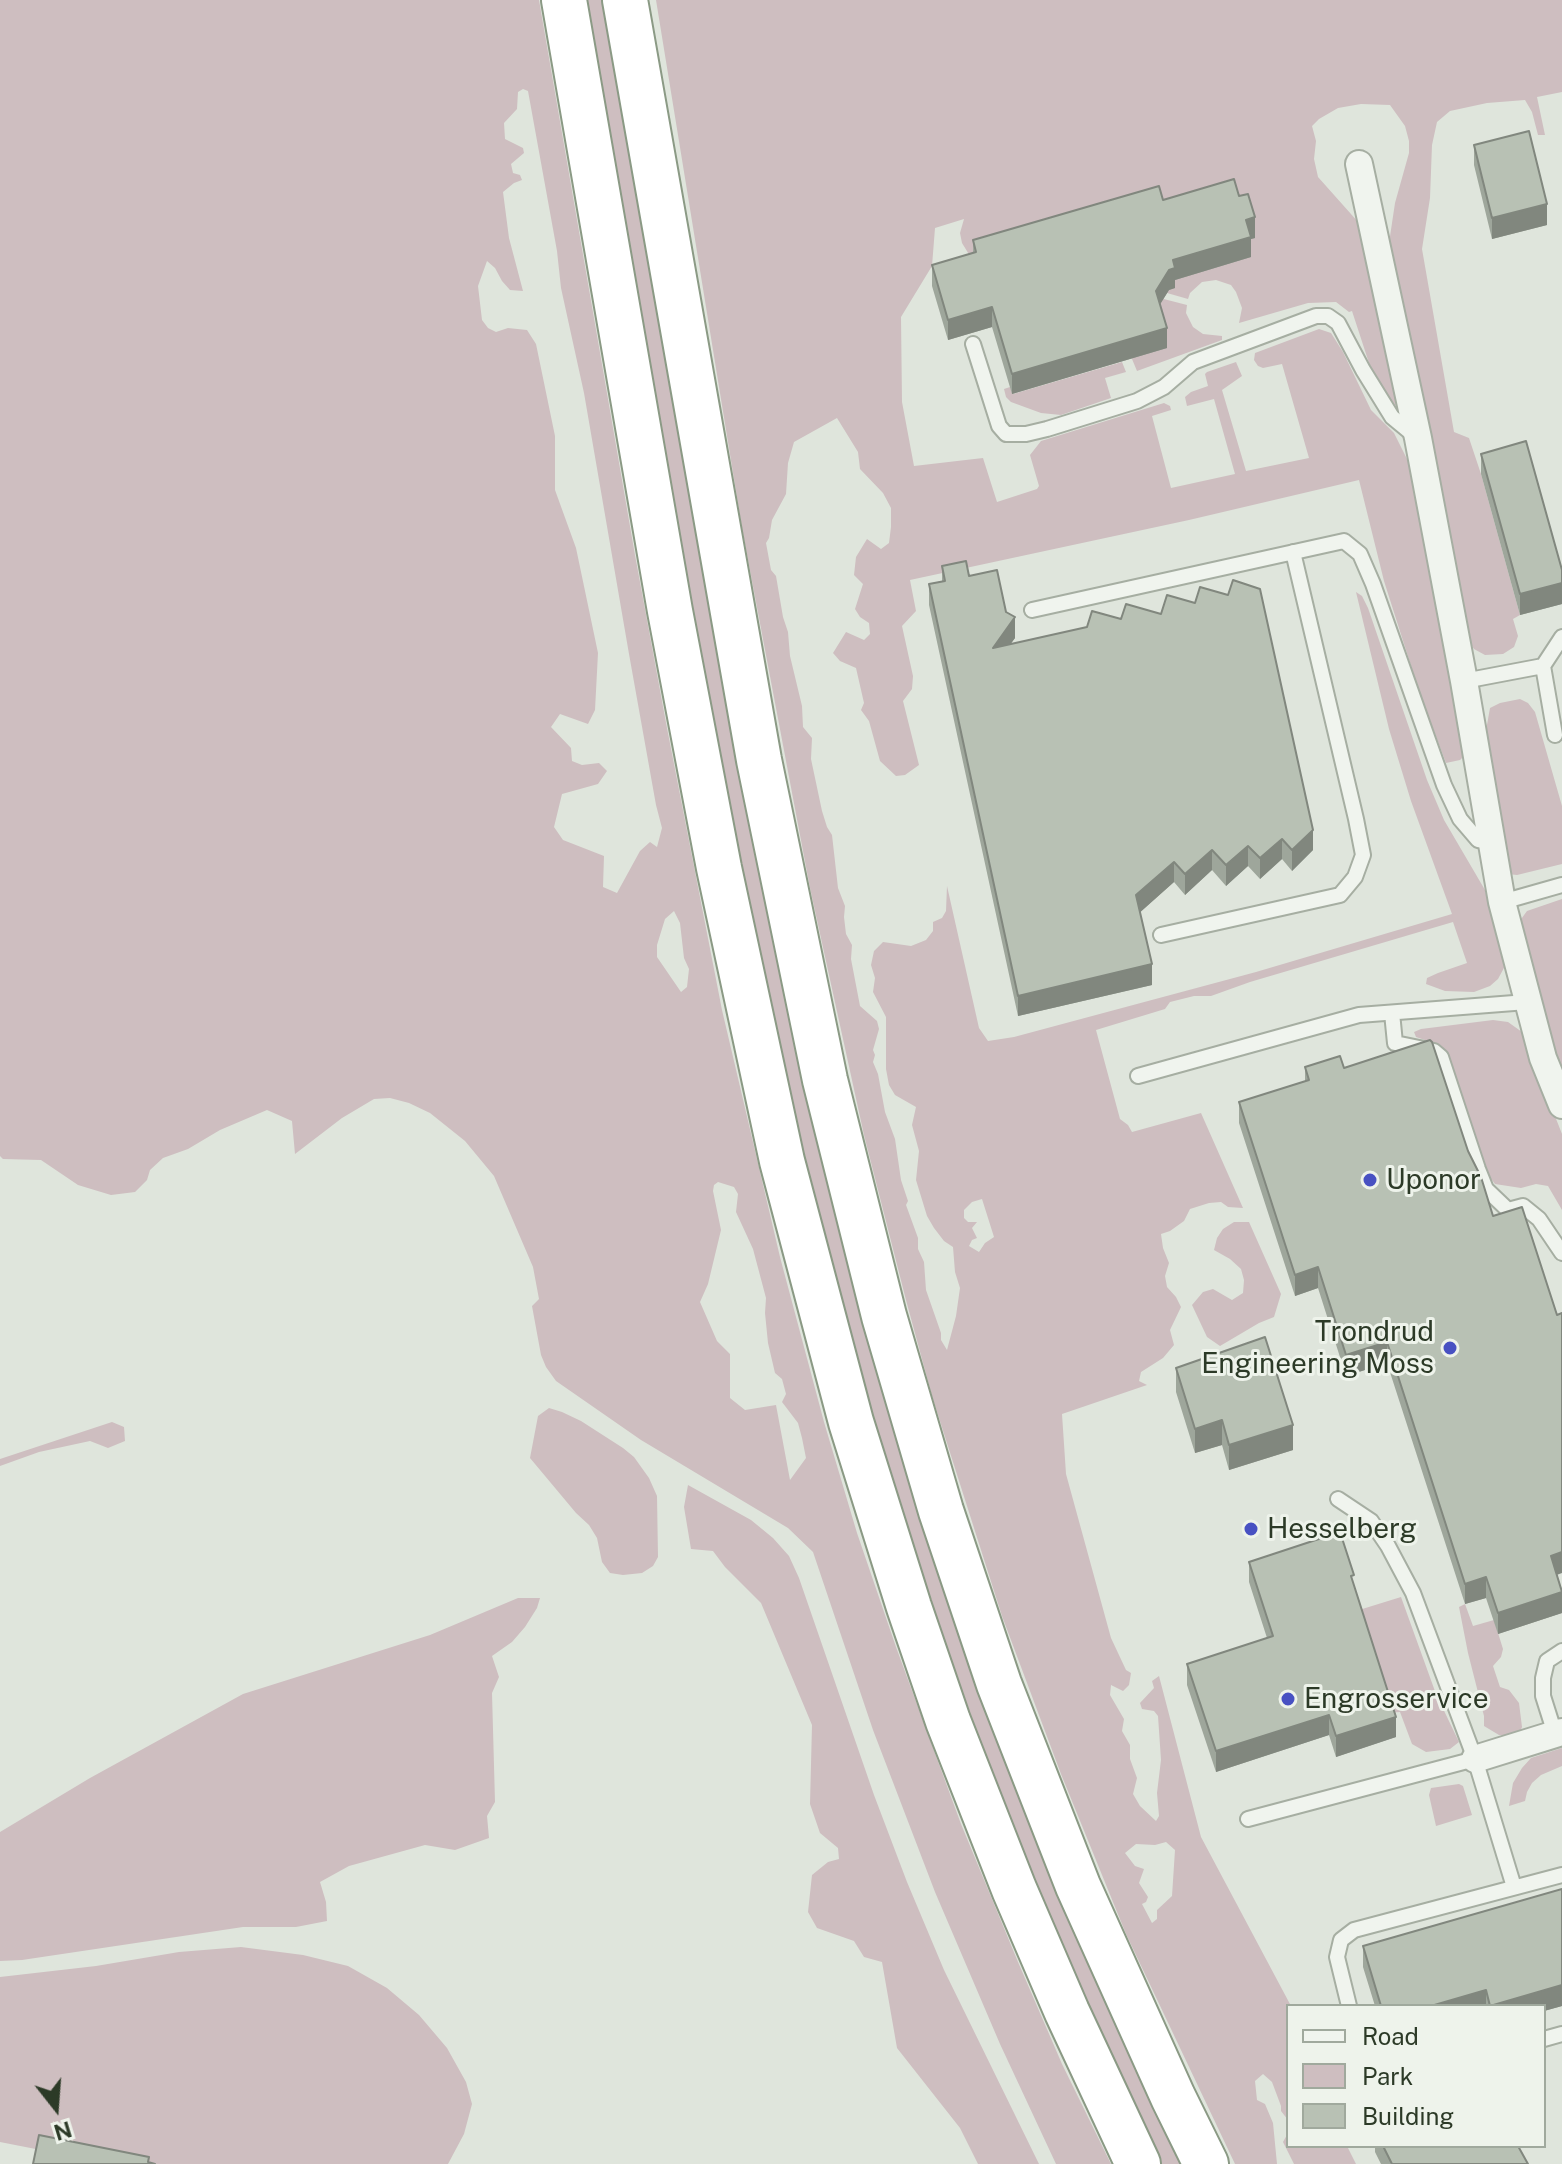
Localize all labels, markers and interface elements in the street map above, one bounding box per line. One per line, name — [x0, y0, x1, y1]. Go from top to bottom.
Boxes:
place label: Uponor — [1386, 1163, 1481, 1197]
marker: Uponor — [1361, 1171, 1379, 1189]
place label: Trondrud Engineering Moss — [1201, 1315, 1434, 1381]
marker: Trondrud Engineering Moss — [1441, 1339, 1459, 1357]
place label: Hesselberg — [1267, 1512, 1417, 1546]
marker: Hesselberg — [1242, 1520, 1260, 1538]
place label: Engrosservice — [1304, 1682, 1489, 1716]
marker: Engrosservice — [1279, 1690, 1297, 1708]
legend — [1286, 2004, 1546, 2148]
text: Road — [1362, 2022, 1419, 2050]
text: Park — [1362, 2062, 1413, 2090]
north arrow — [16, 2068, 96, 2148]
text: Building — [1362, 2102, 1454, 2130]
text: N — [51, 2116, 75, 2146]

